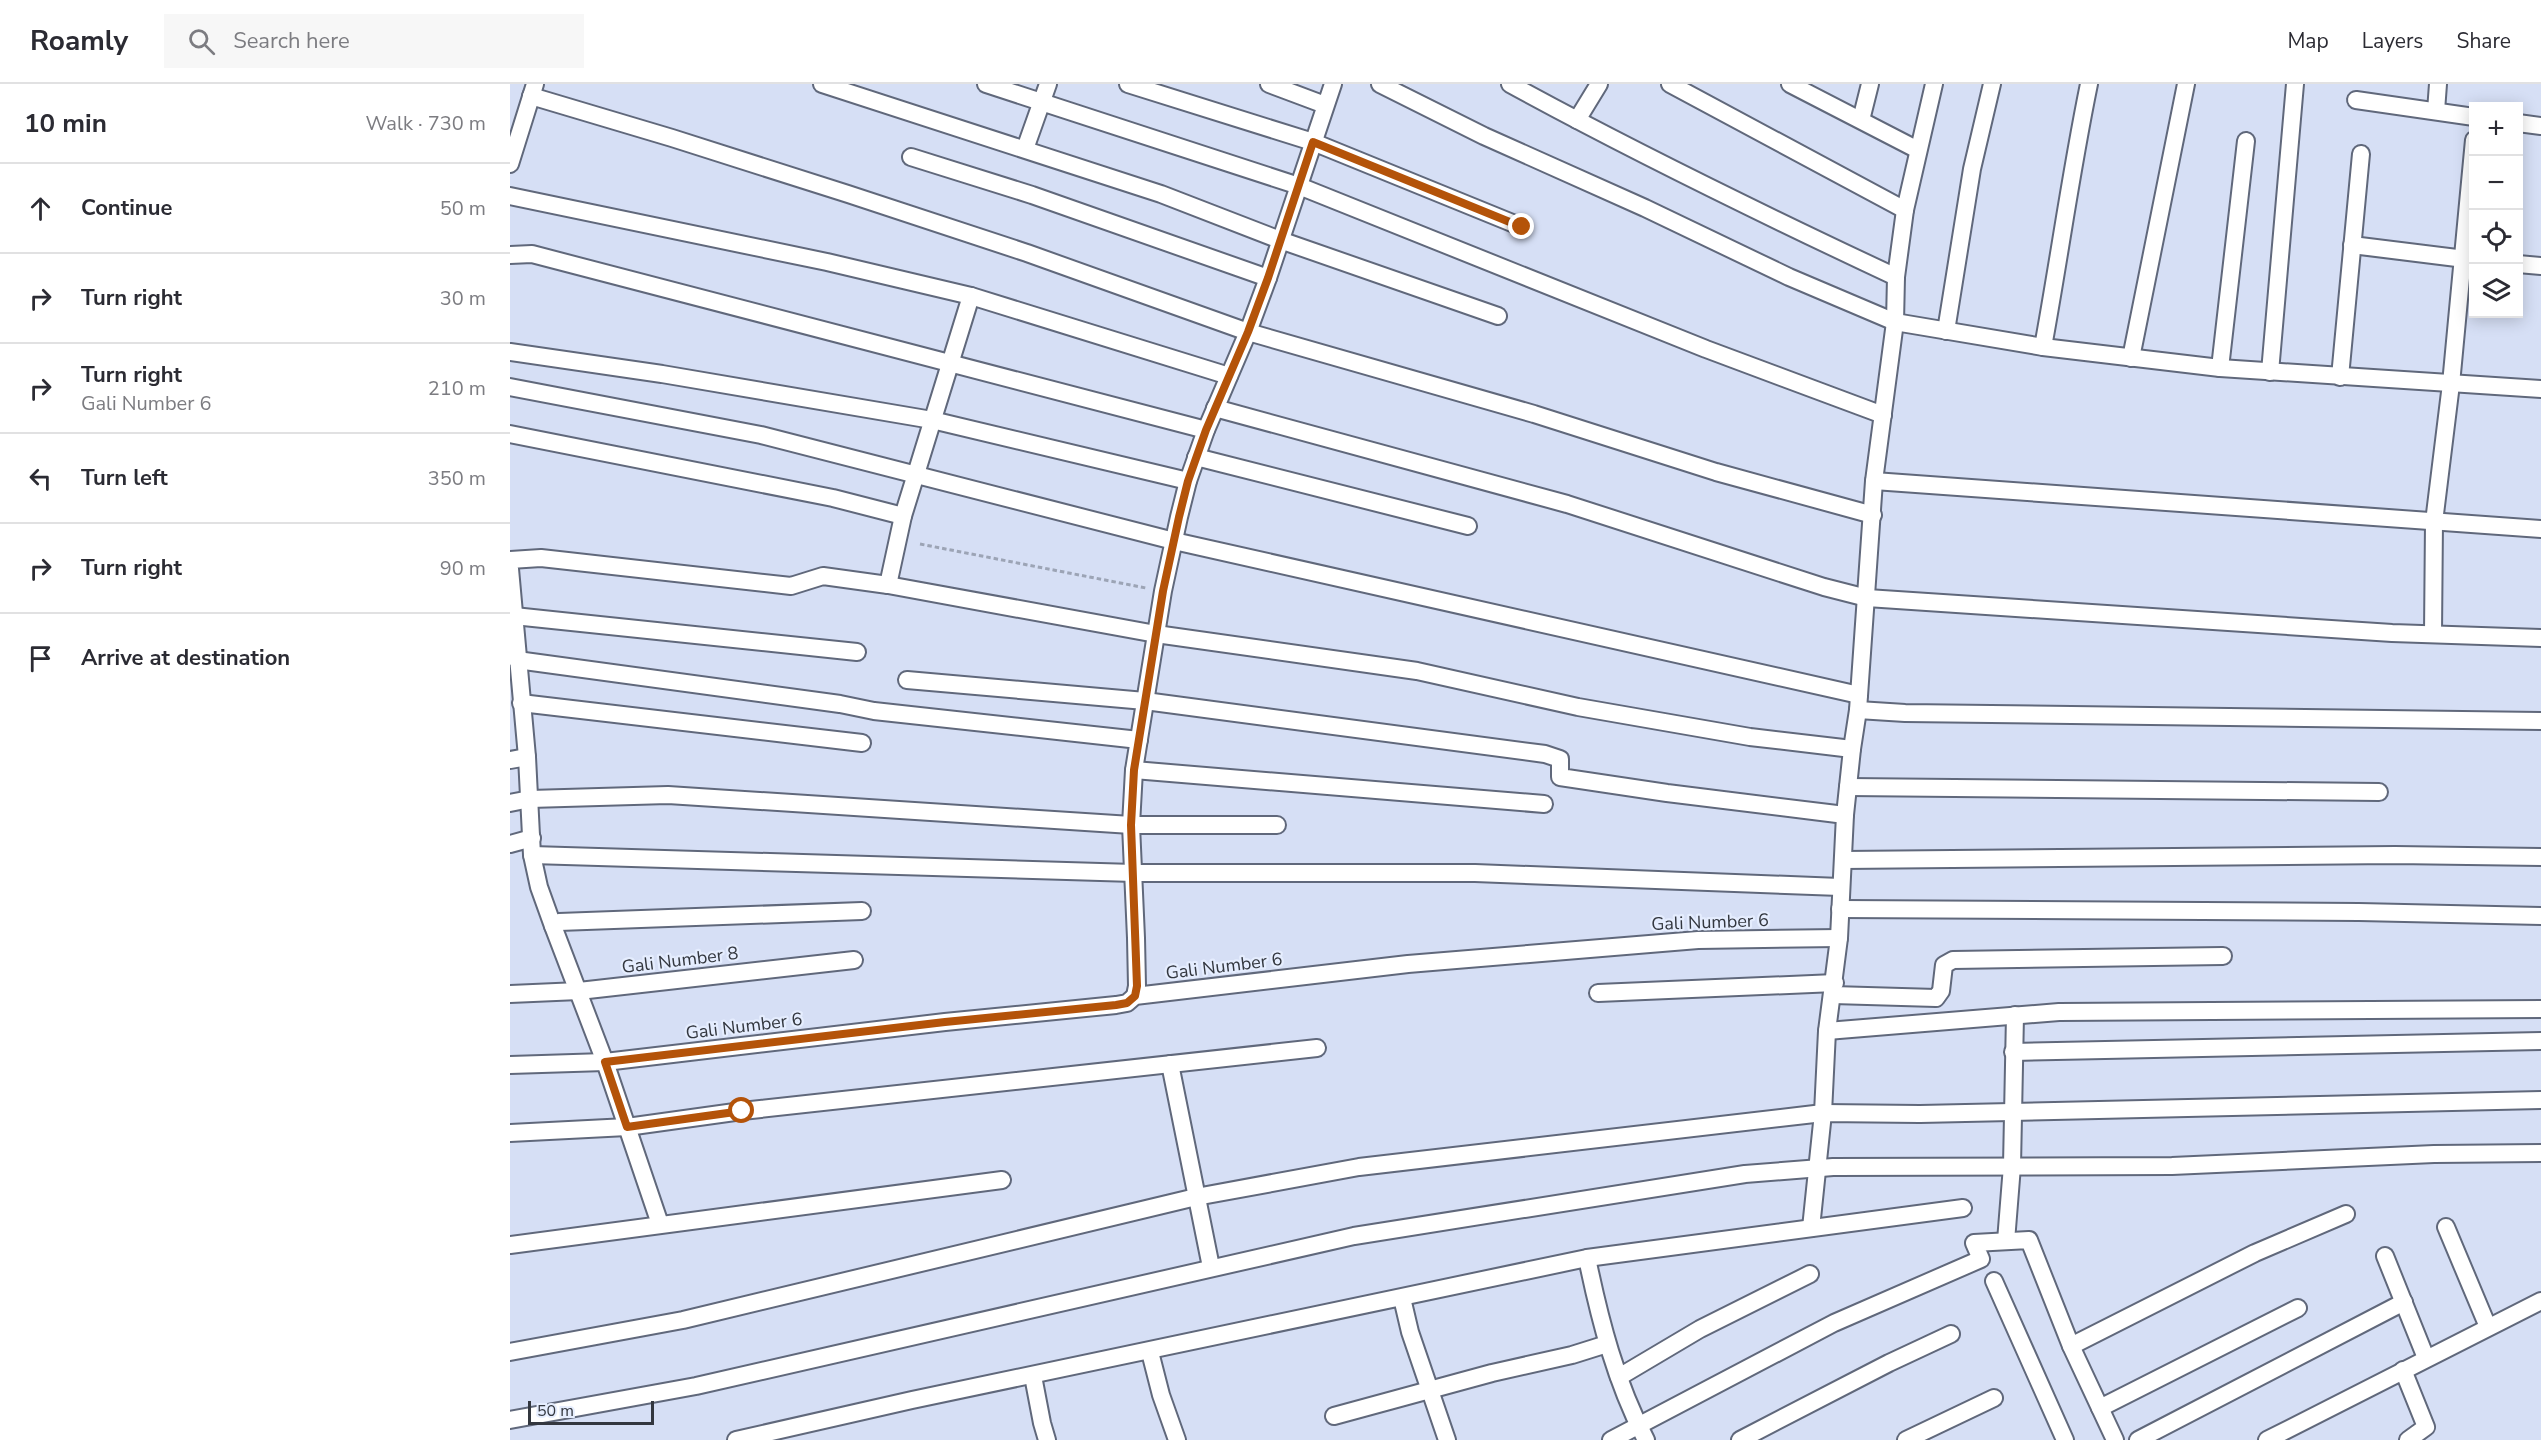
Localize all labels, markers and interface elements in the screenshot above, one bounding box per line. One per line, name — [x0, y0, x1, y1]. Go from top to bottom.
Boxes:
search box — [164, 14, 584, 68]
text: Roamly — [30, 22, 128, 60]
icon: search — [185, 25, 218, 58]
text: Search here — [233, 26, 350, 56]
text: Map — [2287, 27, 2329, 55]
text: Layers — [2362, 27, 2423, 55]
text: Share — [2456, 27, 2511, 55]
map controls — [2469, 102, 2523, 318]
button: + — [2469, 102, 2523, 156]
text: 10 min — [24, 106, 107, 141]
text: Walk · 730 m — [366, 110, 486, 137]
button: − — [2469, 156, 2523, 210]
icon: ahead — [24, 192, 57, 225]
text: Continue — [81, 193, 172, 223]
text: 50 m — [440, 195, 486, 222]
button: locate — [2469, 210, 2523, 264]
route end — [1508, 213, 1534, 239]
button: layers — [2469, 264, 2523, 318]
icon: right — [24, 282, 57, 315]
text: Turn right — [81, 283, 182, 313]
text: 30 m — [440, 285, 486, 312]
text: Turn right — [81, 360, 182, 390]
icon: right — [24, 372, 57, 405]
text: 210 m — [428, 375, 486, 402]
text: Gali Number 6 — [81, 390, 212, 417]
icon: left — [24, 462, 57, 495]
text: Turn left — [81, 463, 168, 493]
text: 350 m — [428, 465, 486, 492]
icon: right — [24, 552, 57, 585]
text: Turn right — [81, 553, 182, 583]
text: 90 m — [440, 555, 486, 582]
icon: arrive — [24, 642, 57, 675]
text: Arrive at destination — [81, 643, 290, 673]
street label: Gali Number 6 — [1651, 908, 1769, 936]
street label: Gali Number 8 — [620, 941, 740, 979]
street label: Gali Number 6 — [1164, 947, 1284, 985]
street label: Gali Number 6 — [684, 1007, 804, 1045]
route start — [728, 1097, 754, 1123]
scale bar — [528, 1398, 654, 1426]
text: 50 m — [537, 1400, 574, 1422]

